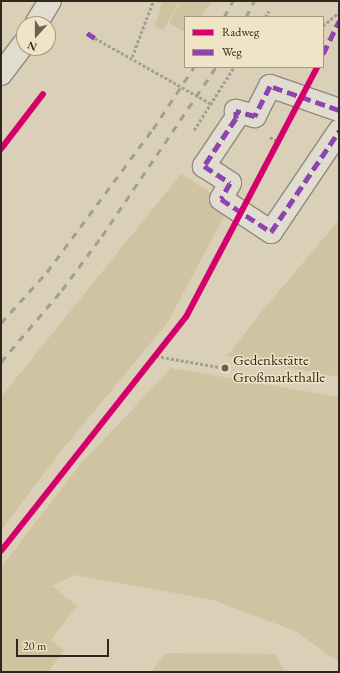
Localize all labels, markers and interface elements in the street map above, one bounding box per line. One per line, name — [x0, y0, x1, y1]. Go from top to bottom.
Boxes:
north arrow — [16, 16, 56, 56]
legend — [184, 16, 324, 68]
text: Radweg — [222, 24, 259, 40]
text: N — [25, 38, 39, 54]
text: Weg — [222, 44, 242, 60]
place label: Gedenkstätte Großmarkthalle — [233, 350, 325, 385]
marker: Gedenkstätte Großmarkthalle — [220, 363, 230, 373]
scale bar — [18, 631, 111, 657]
text: 20 m — [23, 638, 46, 654]

